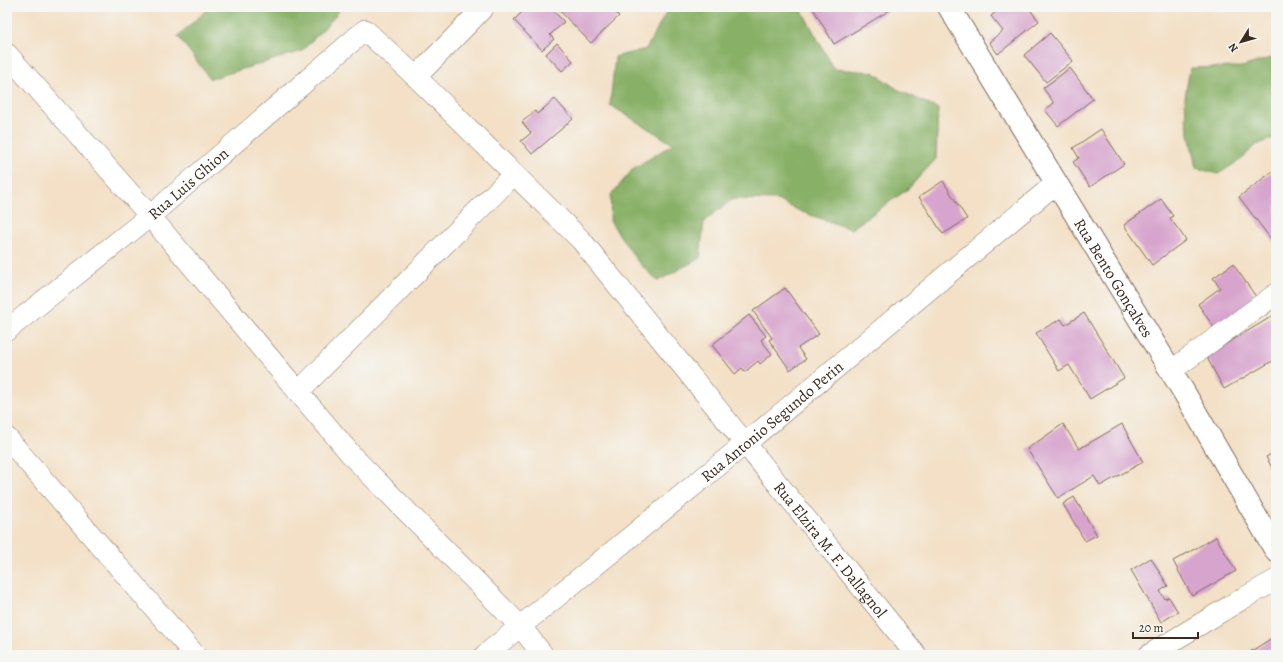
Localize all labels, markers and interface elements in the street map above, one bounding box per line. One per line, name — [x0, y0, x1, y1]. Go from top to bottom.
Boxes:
north arrow — [1221, 22, 1261, 62]
text: N — [1225, 40, 1242, 55]
street label: Rua Luis Ghion — [144, 143, 234, 225]
street label: Rua Bento Gonçalves — [1068, 214, 1158, 342]
street label: Rua Antonio Segundo Perin — [696, 356, 848, 488]
street label: Rua Elzira M. F. Dallagnol — [768, 477, 892, 623]
scale bar — [1133, 614, 1198, 640]
text: 20 m — [1139, 620, 1163, 636]

